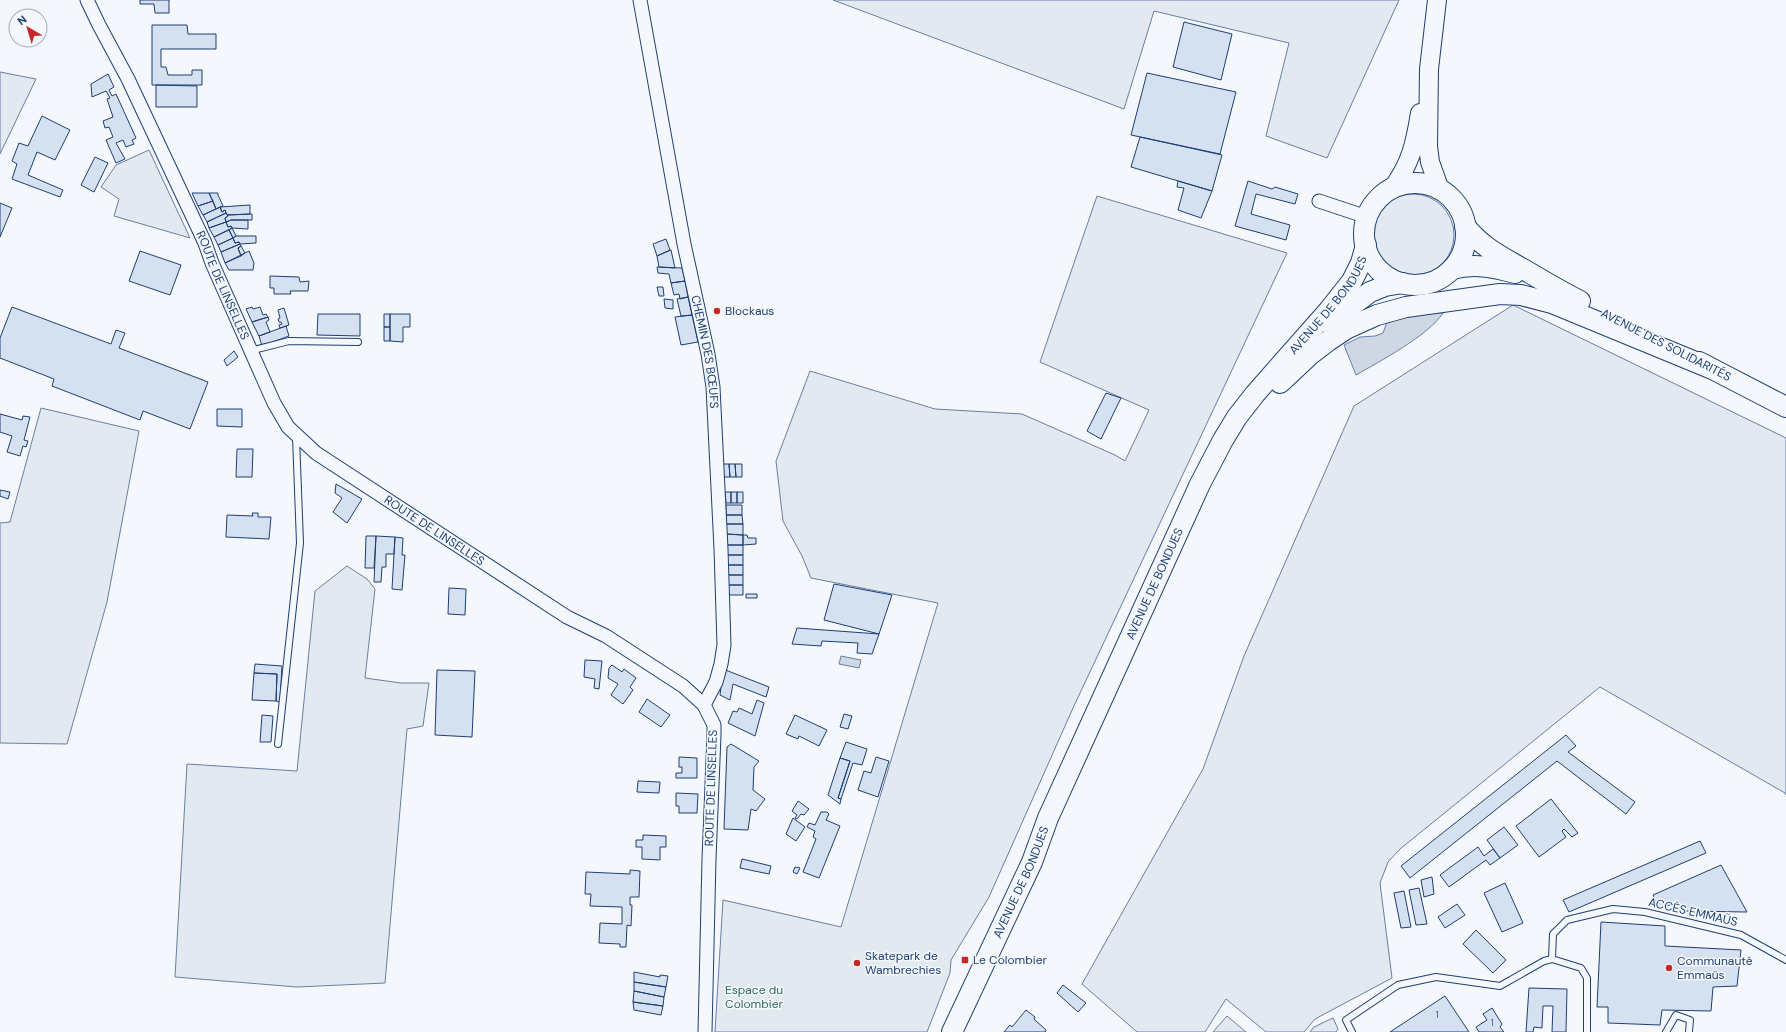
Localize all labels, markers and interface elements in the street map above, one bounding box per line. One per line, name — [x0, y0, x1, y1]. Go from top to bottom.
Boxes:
north arrow — [8, 8, 48, 48]
text: N — [14, 12, 29, 28]
street label: ROUTE DE LINSELLES — [192, 228, 253, 342]
street label: AVENUE DE BONDUES — [1285, 254, 1371, 358]
street label: CHEMIN DES BŒUFS — [687, 294, 722, 409]
place label: Blockaus — [725, 303, 774, 319]
street label: AVENUE DES SOLIDARITÉS — [1598, 305, 1734, 385]
marker: Blockaus — [712, 306, 722, 316]
street label: ROUTE DE LINSELLES — [381, 492, 488, 569]
street label: AVENUE DE BONDUES — [1122, 526, 1187, 642]
street label: ROUTE DE LINSELLES — [701, 729, 721, 847]
street label: AVENUE DE BONDUES — [989, 824, 1052, 941]
street label: ACCÈS EMMAÜS — [1647, 894, 1739, 930]
place label: Skatepark de Wambrechies — [865, 948, 941, 978]
place label: Le Colombier — [973, 952, 1047, 968]
place label: Communauté Emmaüs — [1677, 953, 1753, 983]
marker: Le Colombier — [960, 955, 970, 965]
marker: Skatepark de Wambrechies — [852, 958, 862, 968]
marker: Communauté Emmaüs — [1664, 963, 1674, 973]
park label: Espace du Colombier — [725, 982, 783, 1012]
house number: 1 — [1435, 1008, 1439, 1021]
house number: 1 — [1490, 1016, 1494, 1029]

